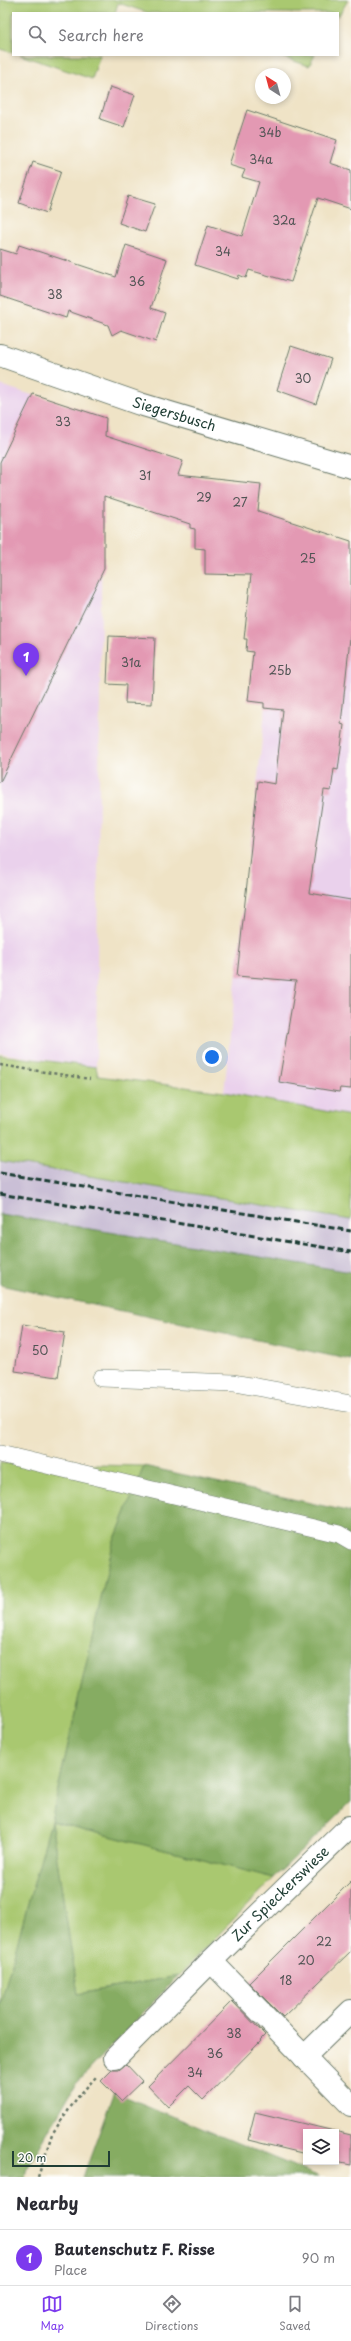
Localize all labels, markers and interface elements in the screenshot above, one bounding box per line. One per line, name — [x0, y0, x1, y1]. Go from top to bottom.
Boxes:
search box — [12, 12, 339, 56]
icon: search — [26, 23, 48, 45]
text: Search here — [58, 23, 144, 46]
north arrow — [255, 68, 291, 104]
house number: 34b — [259, 123, 281, 141]
house number: 34a — [249, 150, 273, 168]
house number: 32a — [272, 211, 296, 229]
house number: 34 — [215, 242, 231, 260]
house number: 36 — [129, 272, 145, 290]
house number: 38 — [47, 285, 63, 303]
house number: 30 — [295, 369, 312, 387]
street label: Siegersbusch — [130, 391, 219, 436]
house number: 33 — [55, 412, 71, 430]
house number: 31 — [139, 466, 151, 484]
house number: 29 — [196, 488, 212, 506]
house number: 27 — [233, 493, 248, 511]
house number: 25 — [300, 549, 316, 567]
pin: 1 — [13, 643, 39, 676]
house number: 31a — [121, 653, 142, 671]
house number: 25b — [269, 661, 292, 679]
your location — [202, 1047, 222, 1067]
house number: 50 — [32, 1341, 48, 1359]
street label: Zur Spieckerswiese — [226, 1841, 334, 1946]
house number: 22 — [316, 1932, 332, 1950]
house number: 20 — [297, 1951, 315, 1969]
house number: 18 — [280, 1971, 292, 1989]
house number: 38 — [226, 2024, 242, 2042]
house number: 36 — [207, 2044, 223, 2062]
house number: 34 — [187, 2063, 203, 2081]
map controls — [303, 2129, 339, 2165]
button: layers — [303, 2129, 339, 2165]
scale bar — [12, 2149, 110, 2168]
text: 20 m — [18, 2149, 46, 2166]
text: Nearby — [16, 2190, 78, 2216]
text: Bautenschutz F. Risse — [54, 2237, 215, 2260]
text: 1 — [26, 2248, 32, 2267]
text: 90 m — [302, 2248, 335, 2267]
text: Place — [54, 2260, 87, 2279]
tab: Map — [40, 2293, 64, 2334]
tab: Directions — [145, 2293, 198, 2334]
tab: Saved — [279, 2293, 311, 2334]

